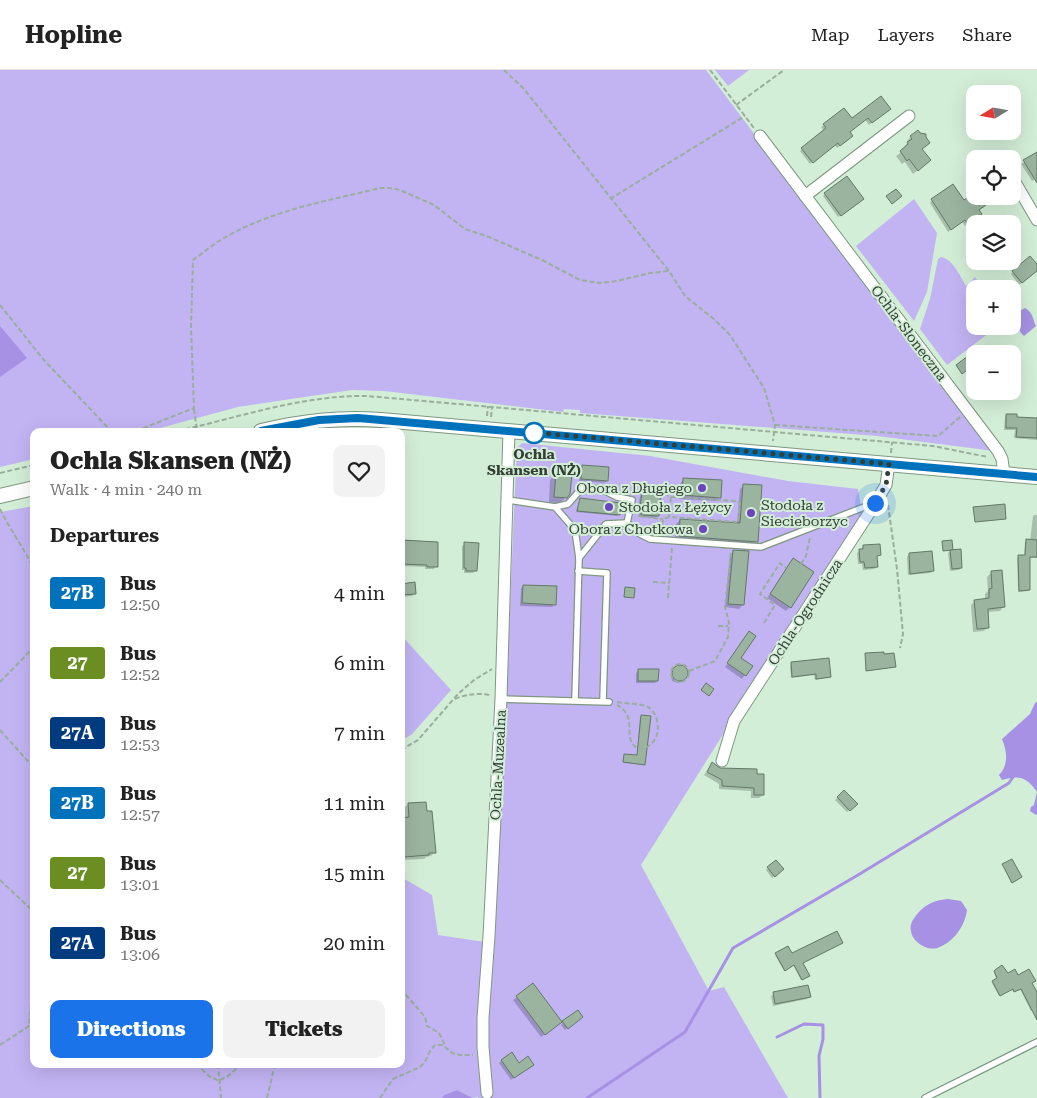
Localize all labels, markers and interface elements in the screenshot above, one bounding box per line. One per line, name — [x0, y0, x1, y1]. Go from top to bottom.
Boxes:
text: Hopline — [25, 21, 122, 49]
text: Map — [811, 24, 850, 45]
text: Layers — [878, 24, 934, 45]
text: Share — [962, 24, 1012, 45]
north arrow — [966, 85, 1021, 140]
map controls — [966, 85, 1021, 400]
button: locate — [966, 150, 1021, 205]
button: layers — [966, 215, 1021, 270]
button: + — [966, 280, 1021, 335]
street label: Ochla-Słoneczna — [868, 282, 950, 384]
button: − — [966, 345, 1021, 400]
marker: Ochla Skansen (NŻ) — [523, 422, 545, 444]
button: heart — [333, 445, 385, 497]
place label: Ochla Skansen (NŻ) — [487, 446, 581, 478]
text: Ochla Skansen (NŻ) — [50, 447, 291, 475]
text: Walk · 4 min · 240 m — [50, 480, 202, 499]
place label: Obora z Długiego — [576, 480, 692, 496]
marker: Obora z Długiego — [696, 482, 708, 494]
your location — [863, 491, 888, 516]
place label: Stodoła z Siecieborzyc — [761, 497, 848, 529]
place label: Stodoła z Łężycy — [619, 499, 733, 515]
marker: Stodoła z Łężycy — [603, 501, 615, 513]
marker: Stodoła z Siecieborzyc — [745, 507, 757, 519]
place label: Obora z Chotkowa — [569, 521, 693, 537]
marker: Obora z Chotkowa — [697, 523, 709, 535]
text: Departures — [50, 524, 159, 547]
street label: Ochla-Ogrodnicza — [765, 555, 846, 668]
text: Bus — [120, 572, 156, 595]
text: 27B — [61, 582, 94, 603]
text: 4 min — [334, 582, 385, 605]
text: 12:50 — [120, 595, 160, 614]
text: Bus — [120, 642, 156, 665]
text: 27 — [67, 652, 88, 673]
text: 6 min — [334, 652, 385, 675]
text: 12:52 — [120, 665, 160, 684]
street label: Ochla-Muzealna — [487, 709, 509, 821]
text: Bus — [120, 712, 156, 735]
text: 27A — [61, 722, 94, 743]
text: 7 min — [334, 722, 385, 745]
text: 12:53 — [120, 735, 160, 754]
text: Bus — [120, 782, 156, 805]
text: 27B — [61, 792, 94, 813]
text: 11 min — [323, 792, 385, 815]
text: 12:57 — [120, 805, 160, 824]
text: Bus — [120, 852, 156, 875]
text: 27 — [67, 862, 88, 883]
text: 15 min — [323, 862, 385, 885]
text: 13:01 — [120, 875, 160, 894]
text: Bus — [120, 922, 156, 945]
text: 27A — [61, 932, 94, 953]
text: 20 min — [323, 932, 385, 955]
text: 13:06 — [120, 945, 160, 964]
button: Directions — [50, 1000, 213, 1058]
button: Tickets — [223, 1000, 385, 1058]

